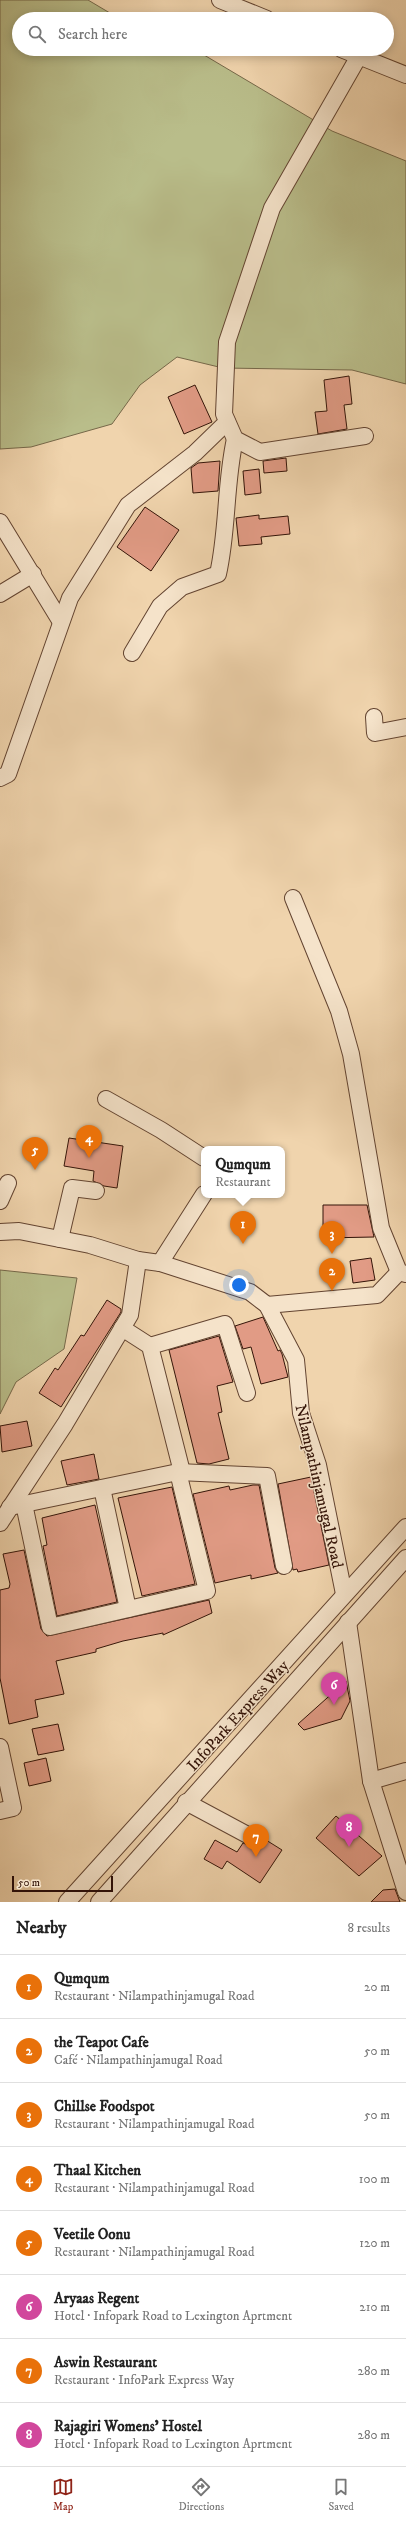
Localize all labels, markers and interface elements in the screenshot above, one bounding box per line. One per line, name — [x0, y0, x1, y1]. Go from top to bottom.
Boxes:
search box — [12, 12, 394, 56]
icon: search — [26, 23, 48, 45]
text: Search here — [58, 25, 127, 44]
pin: 4 — [76, 1125, 102, 1158]
pin: 5 — [22, 1137, 48, 1170]
popup — [201, 1146, 285, 1198]
text: Qumqum — [215, 1155, 271, 1174]
text: Restaurant — [215, 1174, 271, 1190]
pin: 1 — [230, 1211, 256, 1244]
pin: 3 — [319, 1221, 345, 1254]
pin: 2 — [319, 1258, 345, 1291]
your location — [229, 1275, 249, 1295]
street label: Nilampathinjamugal Road — [290, 1402, 348, 1570]
street label: InfoPark Express Way — [183, 1656, 293, 1775]
pin: 6 — [321, 1672, 347, 1705]
pin: 8 — [336, 1814, 362, 1847]
pin: 7 — [243, 1824, 269, 1857]
scale bar — [12, 1874, 113, 1893]
text: 50 m — [18, 1876, 40, 1890]
text: Nearby — [16, 1917, 66, 1939]
text: 8 results — [348, 1920, 390, 1936]
text: Qumqum — [54, 1969, 110, 1988]
text: 1 — [27, 1979, 31, 1995]
text: 20 m — [364, 1979, 390, 1995]
text: Restaurant · Nilampathinjamugal Road — [54, 1988, 254, 2004]
text: the Teapot Cafe — [54, 2033, 149, 2052]
text: 2 — [26, 2043, 32, 2059]
text: 50 m — [364, 2043, 390, 2059]
text: Café · Nilampathinjamugal Road — [54, 2052, 223, 2068]
text: Chillse Foodspot — [54, 2097, 155, 2116]
text: 3 — [27, 2107, 31, 2123]
text: 50 m — [364, 2107, 390, 2123]
text: Restaurant · Nilampathinjamugal Road — [54, 2116, 254, 2132]
text: Thaal Kitchen — [54, 2161, 141, 2180]
text: 4 — [25, 2171, 33, 2187]
text: 100 m — [359, 2171, 390, 2187]
text: Restaurant · Nilampathinjamugal Road — [54, 2180, 254, 2196]
text: Veetile Oonu — [54, 2225, 131, 2244]
text: 5 — [26, 2235, 32, 2251]
text: 120 m — [359, 2235, 390, 2251]
text: Restaurant · Nilampathinjamugal Road — [54, 2244, 254, 2260]
text: Aryaas Regent — [54, 2289, 139, 2308]
text: 6 — [26, 2299, 32, 2315]
text: 210 m — [359, 2299, 390, 2315]
text: Hotel · Infopark Road to Lexington Aprtment — [54, 2308, 292, 2324]
text: Aswin Restaurant — [54, 2353, 157, 2372]
text: 7 — [26, 2363, 32, 2379]
text: 280 m — [358, 2363, 390, 2379]
text: Restaurant · InfoPark Express Way — [54, 2372, 234, 2388]
text: Rajagiri Womens' Hostel — [54, 2417, 202, 2436]
text: 8 — [26, 2427, 32, 2443]
text: 280 m — [358, 2427, 390, 2443]
text: Hotel · Infopark Road to Lexington Aprtment — [54, 2436, 292, 2452]
tab: Map — [52, 2476, 74, 2514]
tab: Directions — [179, 2476, 224, 2514]
tab: Saved — [329, 2476, 354, 2514]

